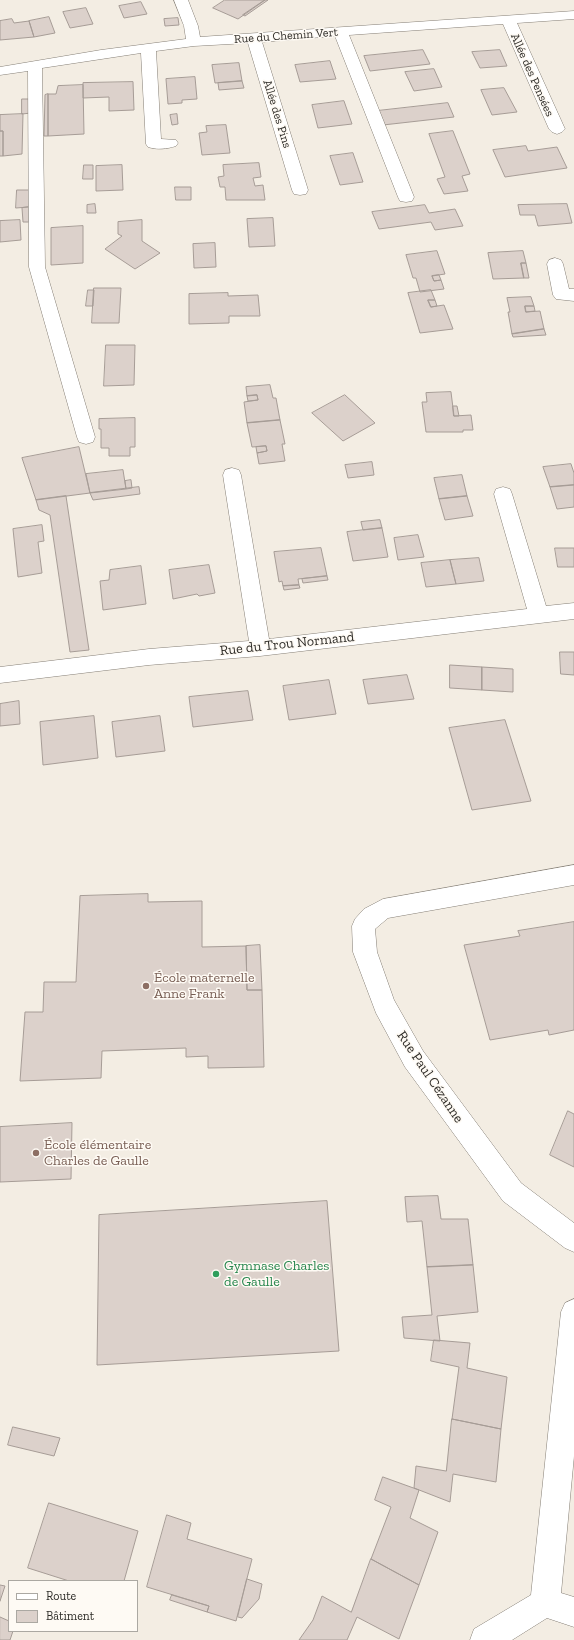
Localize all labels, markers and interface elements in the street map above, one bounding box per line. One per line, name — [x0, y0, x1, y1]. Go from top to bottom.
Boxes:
street label: Rue du Chemin Vert — [234, 25, 338, 47]
street label: Allée des Pensées — [507, 31, 557, 119]
street label: Allée des Pins — [260, 78, 294, 150]
street label: Rue du Trou Normand — [219, 629, 355, 659]
place label: École maternelle Anne Frank — [154, 970, 255, 1002]
marker: École maternelle Anne Frank — [141, 981, 151, 991]
street label: Rue Paul Cézanne — [393, 1028, 467, 1126]
place label: École élémentaire Charles de Gaulle — [44, 1137, 151, 1170]
marker: École élémentaire Charles de Gaulle — [31, 1148, 41, 1158]
place label: Gymnase Charles de Gaulle — [224, 1258, 329, 1290]
marker: Gymnase Charles de Gaulle — [211, 1269, 221, 1279]
legend — [8, 1580, 138, 1632]
text: Route — [46, 1589, 76, 1603]
text: Bâtiment — [46, 1609, 94, 1623]

